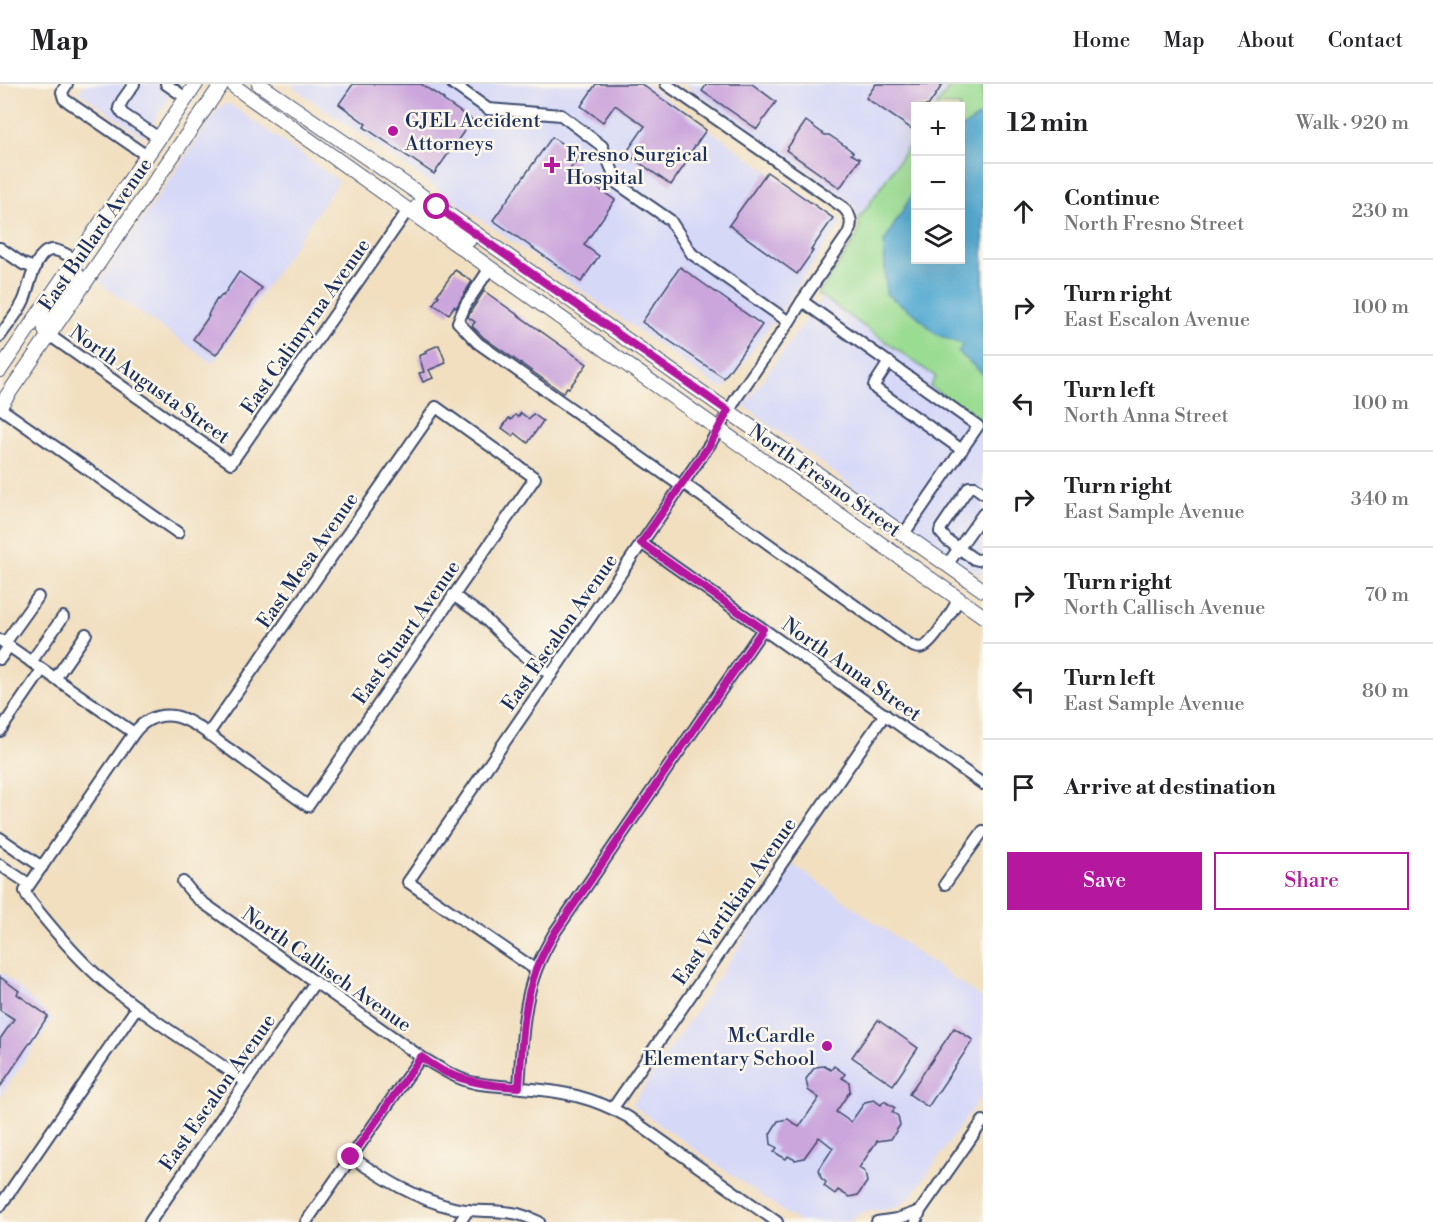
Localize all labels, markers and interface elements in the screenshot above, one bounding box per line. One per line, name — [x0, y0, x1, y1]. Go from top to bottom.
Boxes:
text: Map — [30, 24, 89, 59]
text: Home — [1073, 28, 1130, 54]
text: Map — [1163, 28, 1205, 54]
text: About — [1238, 28, 1295, 54]
text: Contact — [1328, 28, 1403, 54]
map controls — [911, 102, 965, 264]
button: + — [911, 102, 965, 156]
text: 12 min — [1007, 107, 1088, 139]
place label: GJEL Accident Attorneys — [404, 109, 541, 157]
text: Walk · 920 m — [1296, 111, 1409, 136]
marker: GJEL Accident Attorneys — [386, 124, 400, 138]
place label: Fresno Surgical Hospital — [566, 143, 708, 191]
street label: East Bullard Avenue — [34, 153, 158, 316]
marker: Fresno Surgical Hospital — [543, 156, 561, 174]
button: − — [911, 156, 965, 210]
text: Continue — [1064, 185, 1160, 212]
route start — [423, 193, 449, 219]
icon: ahead — [1007, 195, 1040, 228]
text: 230 m — [1352, 199, 1409, 224]
button: layers — [911, 210, 965, 264]
text: North Fresno Street — [1064, 212, 1244, 237]
street label: East Calimyrna Avenue — [236, 234, 376, 419]
text: Turn right — [1064, 281, 1172, 308]
icon: right — [1007, 291, 1040, 324]
text: 100 m — [1353, 295, 1409, 320]
text: East Escalon Avenue — [1064, 308, 1250, 333]
street label: North Augusta Street — [64, 320, 234, 450]
text: Turn left — [1064, 377, 1155, 404]
icon: left — [1007, 387, 1040, 420]
text: 100 m — [1353, 391, 1409, 416]
text: North Anna Street — [1064, 404, 1229, 429]
street label: North Fresno Street — [743, 419, 905, 543]
text: Turn right — [1064, 473, 1172, 500]
icon: right — [1007, 483, 1040, 516]
text: 340 m — [1351, 487, 1409, 512]
street label: East Mesa Avenue — [252, 488, 365, 634]
text: East Sample Avenue — [1064, 500, 1245, 525]
street label: East Escalon Avenue — [497, 550, 624, 716]
street label: East Stuart Avenue — [348, 556, 466, 710]
text: Turn right — [1064, 569, 1172, 596]
icon: right — [1007, 579, 1040, 612]
text: 70 m — [1365, 583, 1409, 608]
text: North Callisch Avenue — [1064, 596, 1265, 621]
street label: North Anna Street — [777, 613, 926, 728]
text: Turn left — [1064, 665, 1155, 692]
icon: left — [1007, 675, 1040, 708]
text: 80 m — [1362, 679, 1409, 704]
text: East Sample Avenue — [1064, 692, 1245, 717]
icon: arrive — [1007, 771, 1040, 804]
text: Arrive at destination — [1064, 774, 1276, 801]
street label: East Vartikian Avenue — [668, 813, 802, 990]
button: Save — [1007, 852, 1202, 910]
button: Share — [1214, 852, 1409, 910]
street label: North Callisch Avenue — [236, 902, 416, 1038]
street label: East Escalon Avenue — [155, 1010, 282, 1176]
place label: McCardle Elementary School — [643, 1024, 815, 1072]
marker: McCardle Elementary School — [820, 1039, 834, 1053]
route end — [337, 1143, 363, 1169]

